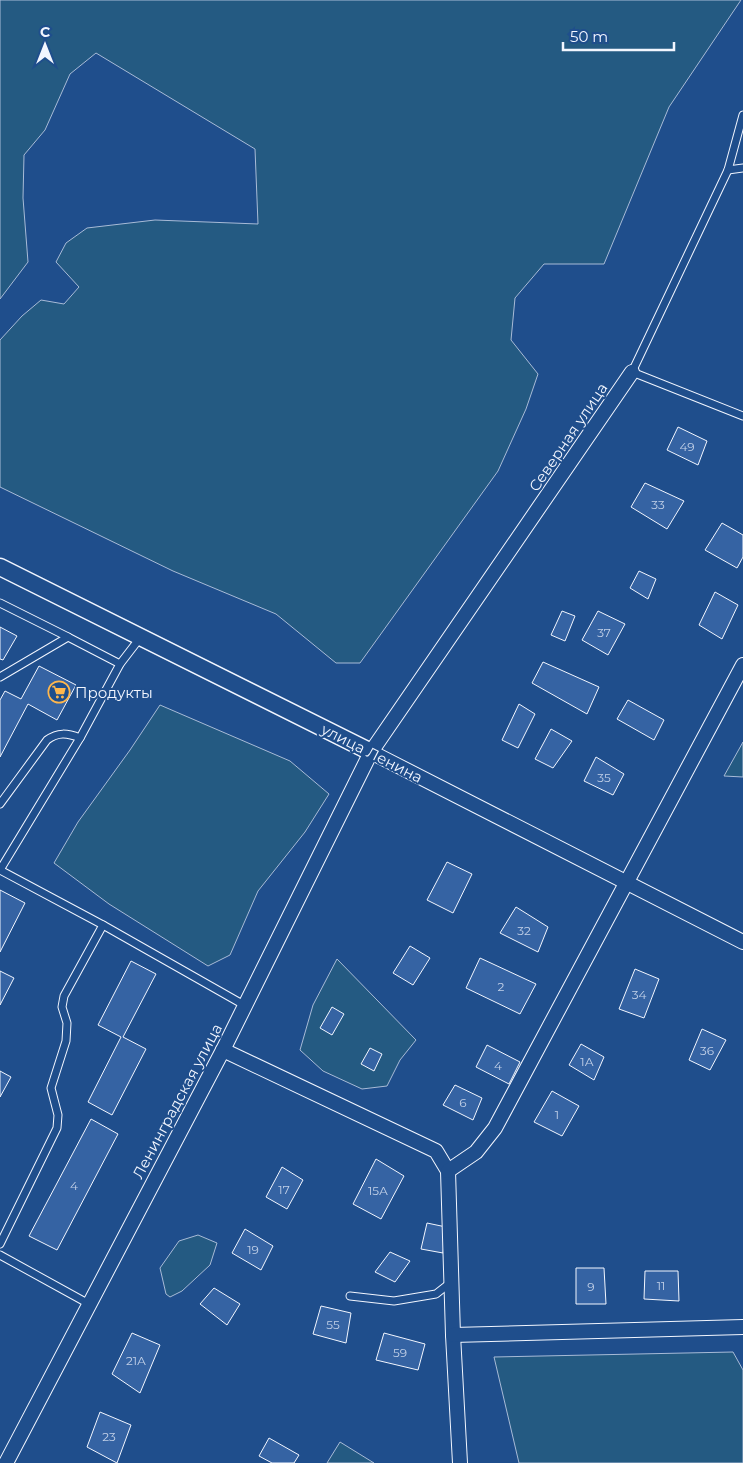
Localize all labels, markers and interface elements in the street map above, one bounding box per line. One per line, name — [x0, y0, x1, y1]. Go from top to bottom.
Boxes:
north arrow — [20, 20, 70, 70]
scale bar — [563, 20, 674, 52]
text: С — [40, 23, 50, 41]
text: 50 m — [570, 27, 608, 46]
street label: Северная улица — [525, 379, 611, 495]
house number: 49 — [679, 439, 695, 454]
house number: 33 — [651, 497, 665, 512]
house number: 37 — [597, 625, 611, 640]
supermarket icon: Продукты — [47, 680, 71, 704]
place label: Продукты — [75, 683, 153, 702]
street label: улица Ленина — [317, 719, 426, 787]
house number: 35 — [597, 770, 611, 785]
house number: 32 — [517, 923, 531, 938]
house number: 2 — [498, 979, 505, 994]
house number: 34 — [632, 987, 646, 1002]
street label: Ленинградская улица — [128, 1020, 226, 1182]
house number: 36 — [700, 1043, 714, 1058]
house number: 1А — [580, 1054, 594, 1069]
house number: 4 — [494, 1058, 502, 1073]
house number: 6 — [459, 1095, 467, 1110]
house number: 1 — [555, 1107, 559, 1122]
house number: 4 — [70, 1178, 78, 1193]
house number: 17 — [278, 1182, 290, 1197]
house number: 15А — [368, 1183, 388, 1198]
house number: 19 — [247, 1242, 259, 1257]
house number: 11 — [657, 1278, 665, 1293]
house number: 9 — [587, 1279, 595, 1294]
house number: 55 — [326, 1317, 340, 1332]
house number: 59 — [393, 1345, 407, 1360]
house number: 21А — [126, 1353, 146, 1368]
house number: 23 — [102, 1429, 116, 1444]

